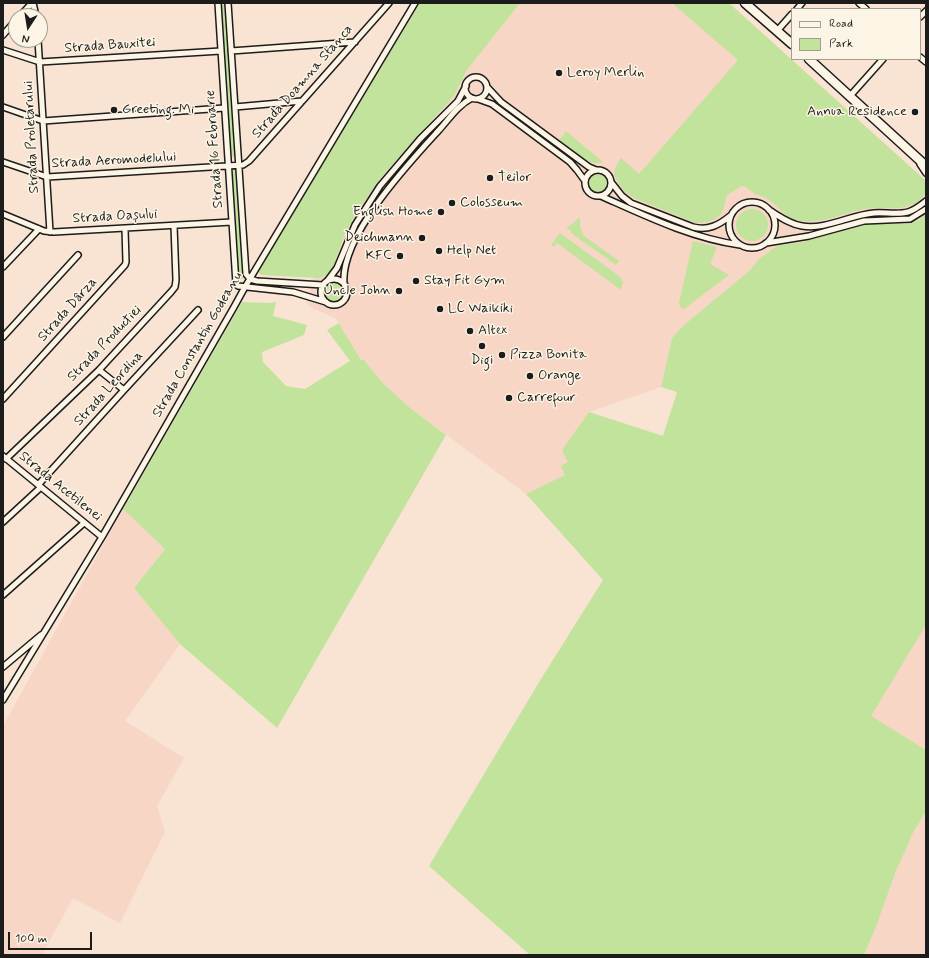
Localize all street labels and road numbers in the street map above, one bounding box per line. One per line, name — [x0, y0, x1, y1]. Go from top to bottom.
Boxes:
street label: Strada Doamna Stanca — [249, 22, 357, 142]
street label: Strada Bauxitei — [64, 34, 156, 58]
street label: Strada Proletarului — [21, 80, 43, 194]
street label: Strada 16 Februarie — [202, 89, 228, 209]
street label: Strada Aeromodelului — [51, 149, 177, 173]
street label: Strada Oașului — [72, 206, 158, 228]
street label: Strada Constantin Godeanu — [149, 269, 247, 421]
street label: Strada Dârza — [35, 274, 101, 346]
street label: Strada Productiei — [64, 302, 146, 386]
street label: Strada Leordina — [71, 348, 147, 430]
street label: Strada Acetilenei — [15, 448, 105, 526]

